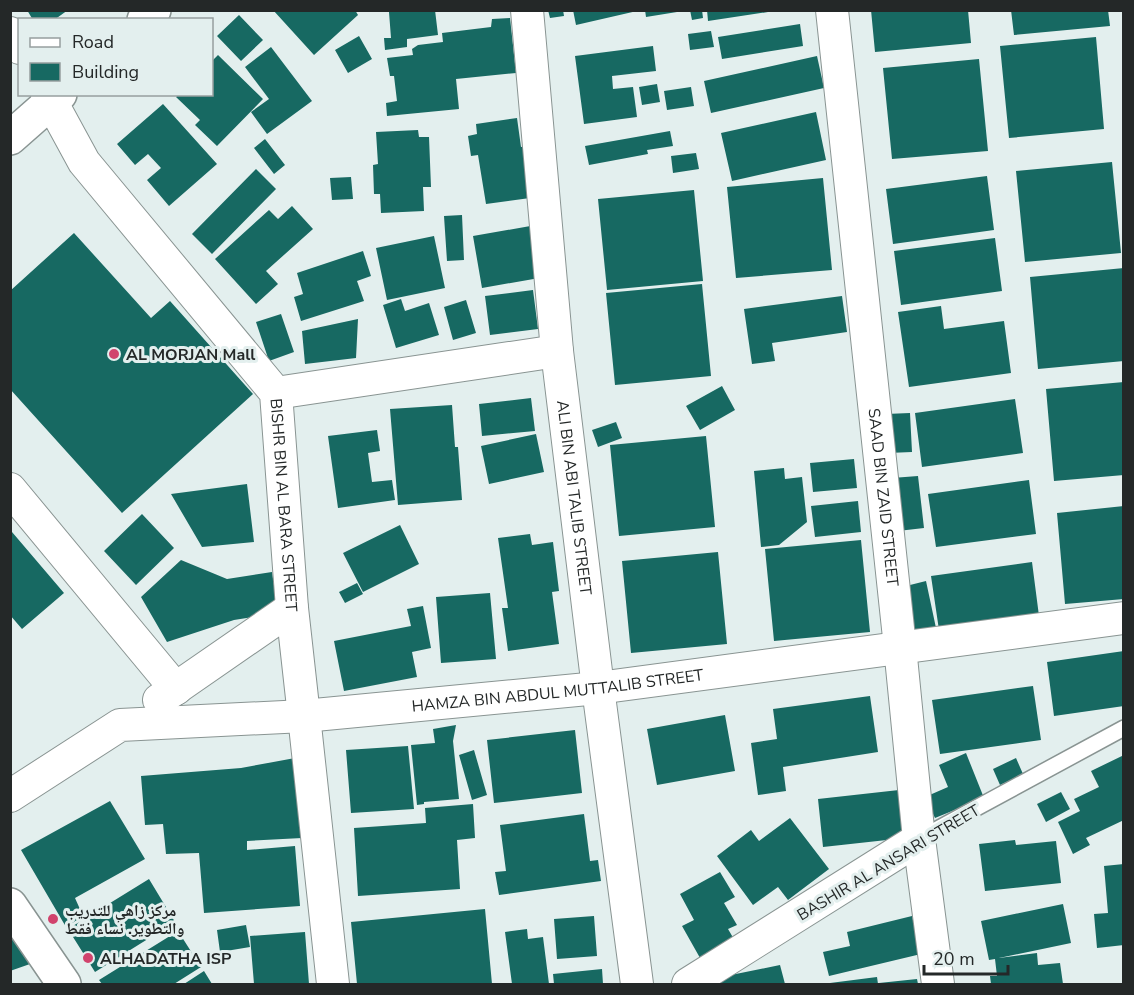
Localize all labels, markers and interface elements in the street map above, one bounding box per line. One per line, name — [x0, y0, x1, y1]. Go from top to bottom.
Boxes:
legend — [18, 18, 213, 96]
text: Road — [72, 30, 114, 54]
text: Building — [72, 60, 139, 84]
place label: AL MORJAN Mall — [126, 344, 255, 366]
marker: AL MORJAN Mall — [107, 347, 121, 361]
street label: BISHR BIN AL BARA STREET — [264, 397, 302, 613]
street label: ALI BIN ABI TALIB STREET — [551, 399, 597, 597]
street label: SAAD BIN ZAID STREET — [863, 407, 904, 588]
street label: HAMZA BIN ABDUL MUTTALIB STREET — [411, 664, 705, 718]
street label: BASHIR AL ANSARI STREET — [793, 799, 984, 926]
place label: مركز زاهي للتدريب والتطوير. نساء فقط — [65, 900, 185, 940]
marker: مركز زاهي للتدريب والتطوير. نساء فقط — [46, 912, 60, 926]
scale bar — [924, 938, 1008, 976]
text: 20 m — [933, 947, 975, 971]
place label: ALHADATHA ISP — [100, 948, 231, 970]
marker: ALHADATHA ISP — [81, 951, 95, 965]

